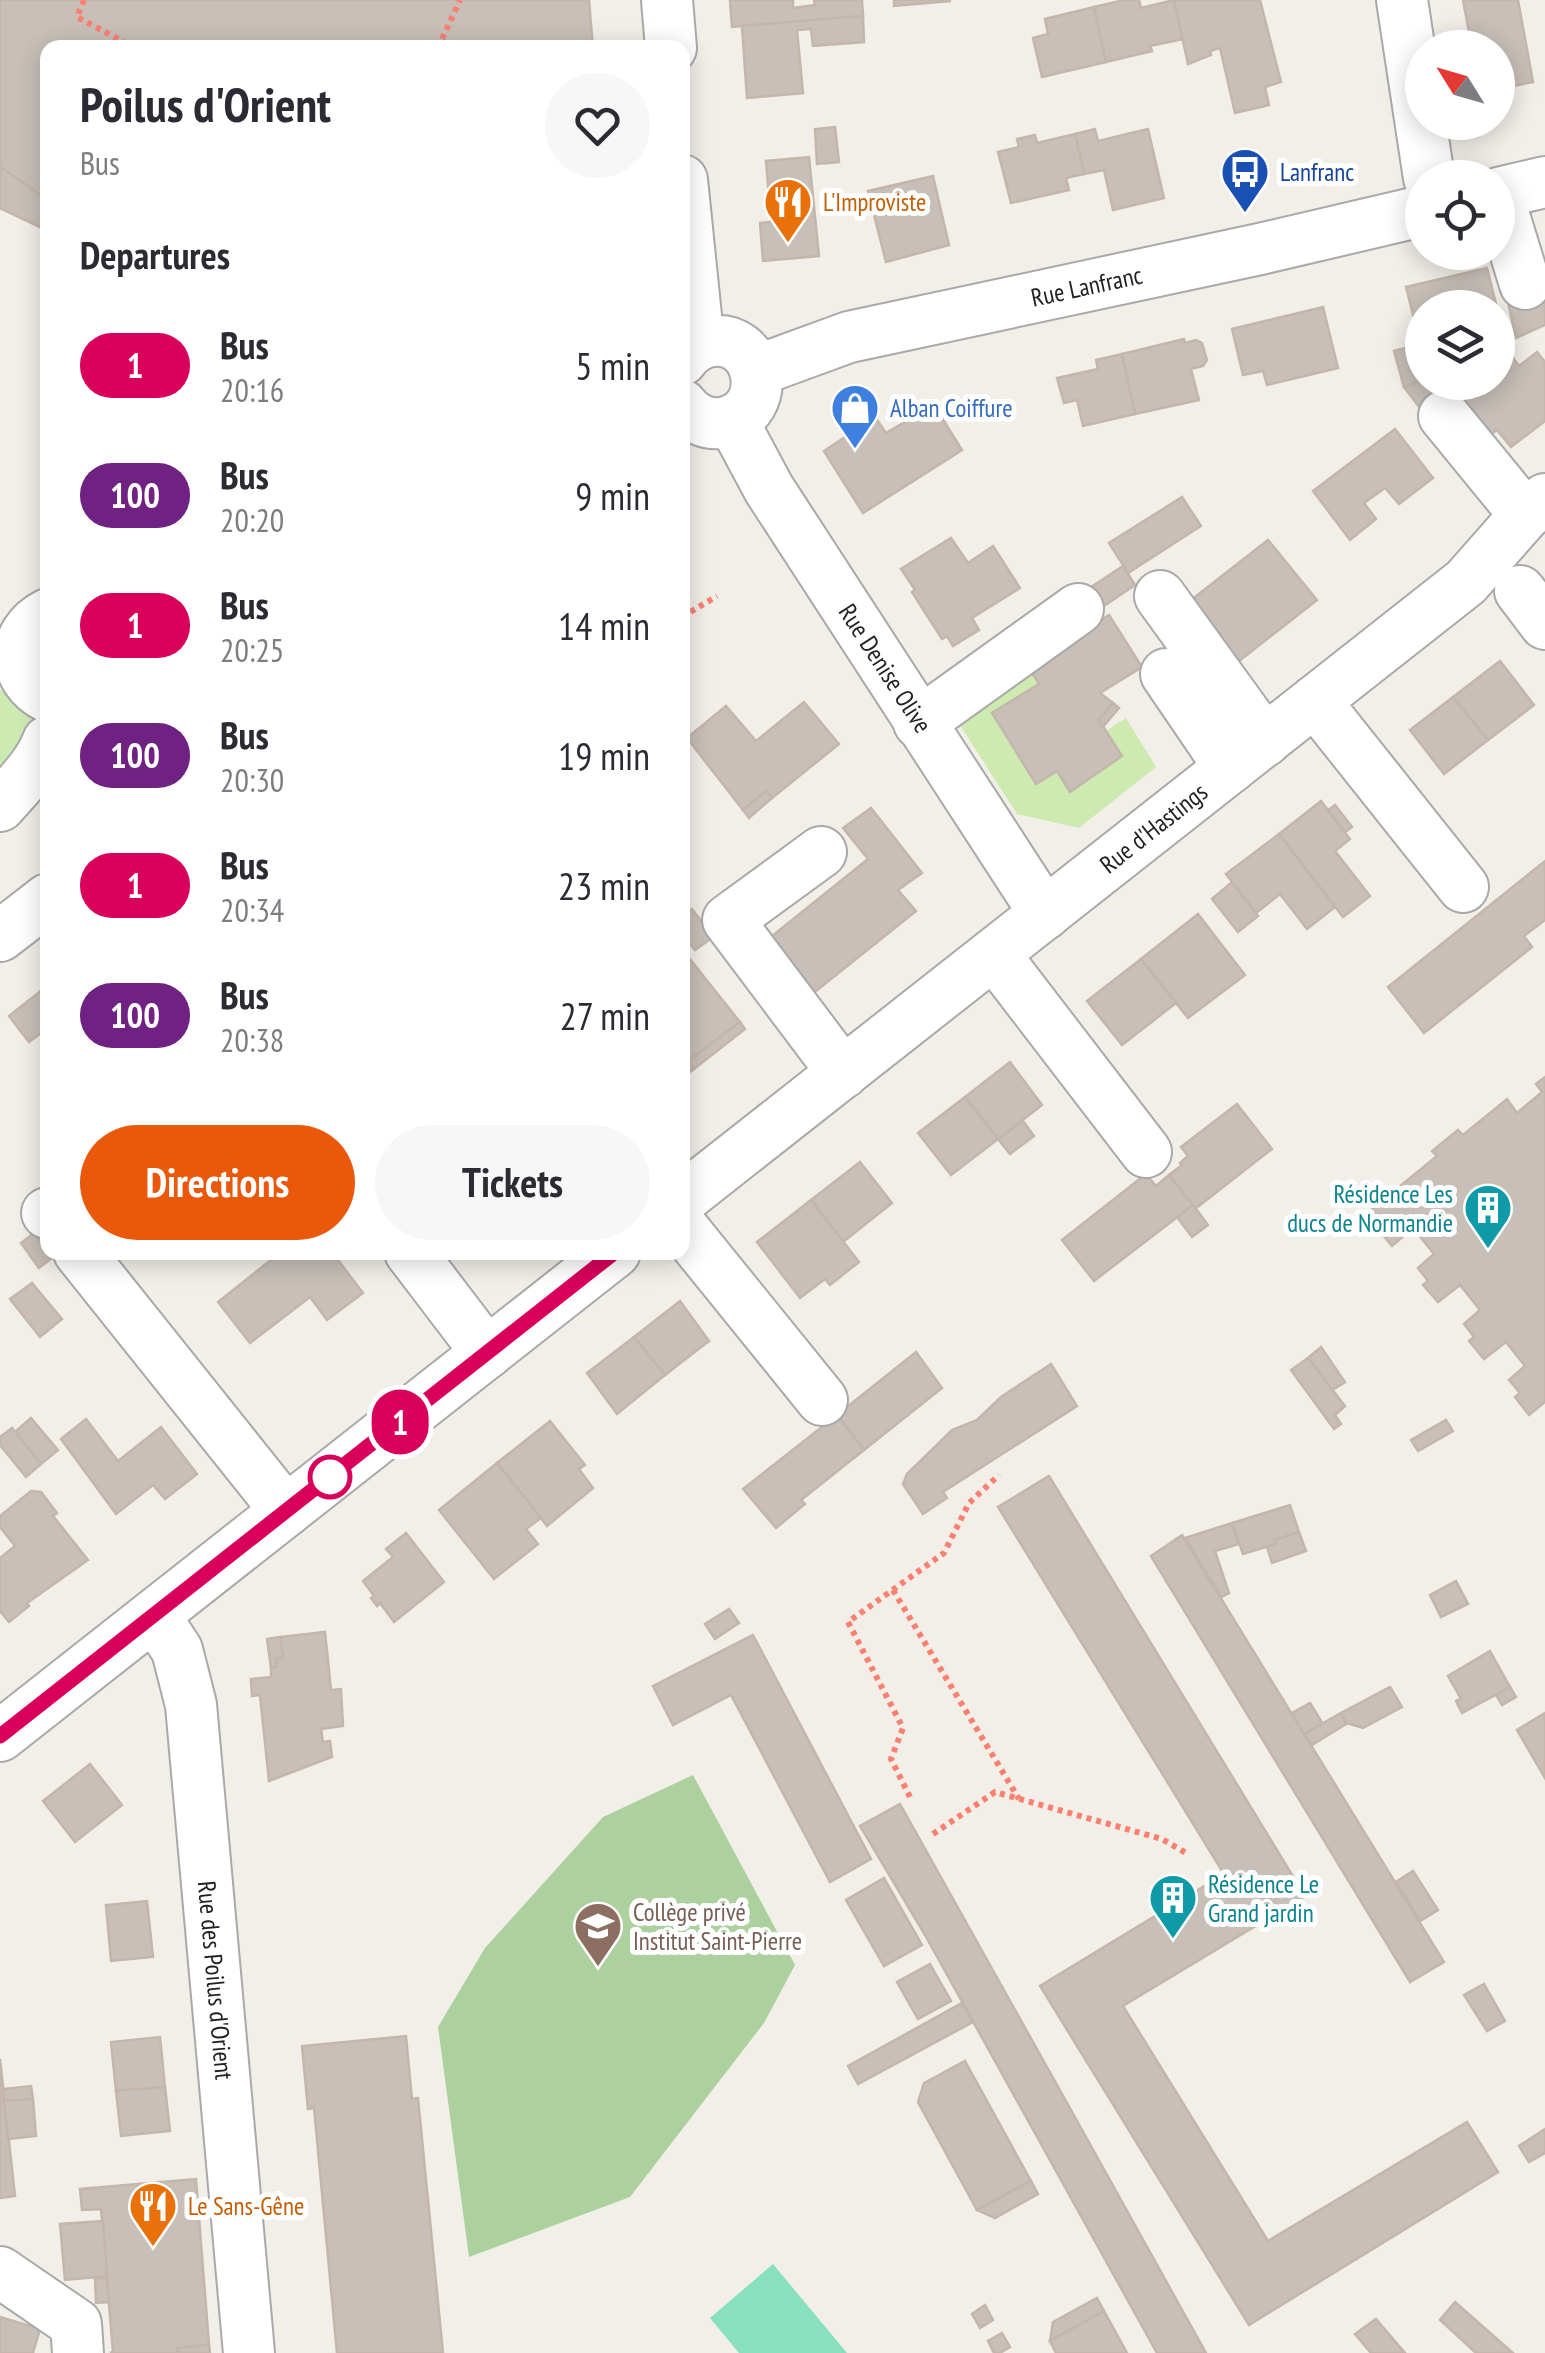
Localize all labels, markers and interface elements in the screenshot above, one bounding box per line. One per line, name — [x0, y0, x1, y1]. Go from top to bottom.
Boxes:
north arrow — [1405, 30, 1515, 140]
map controls — [1405, 30, 1515, 400]
text: Poilus d'Orient — [80, 73, 331, 135]
button: heart — [545, 73, 650, 178]
text: Bus — [80, 142, 120, 184]
bus stop icon: Lanfranc — [1219, 146, 1271, 214]
place label: Lanfranc — [1280, 156, 1354, 188]
button: locate — [1405, 160, 1515, 270]
restaurant icon: L'Improviste — [762, 176, 814, 244]
place label: L'Improviste — [823, 186, 926, 218]
text: Departures — [80, 230, 230, 279]
street label: Rue Lanfranc — [1028, 259, 1145, 314]
button: layers — [1405, 290, 1515, 400]
text: Bus — [220, 320, 269, 369]
text: 5 min — [575, 341, 650, 390]
text: 1 — [127, 342, 143, 388]
text: 20:16 — [220, 369, 284, 411]
shop icon: Alban Coiffure — [829, 382, 881, 450]
place label: Alban Coiffure — [890, 392, 1013, 424]
text: Bus — [220, 450, 269, 499]
text: 9 min — [575, 471, 650, 520]
text: 100 — [110, 472, 160, 518]
text: 20:20 — [220, 499, 284, 541]
text: Bus — [220, 580, 269, 629]
street label: Rue Denise Olive — [832, 598, 939, 739]
text: 14 min — [558, 601, 650, 650]
text: 1 — [127, 602, 143, 648]
text: 20:25 — [220, 629, 284, 671]
text: Bus — [220, 710, 269, 759]
text: 19 min — [558, 731, 650, 780]
text: 100 — [110, 732, 160, 778]
text: 20:30 — [220, 759, 284, 801]
street label: Rue d'Hastings — [1093, 776, 1214, 880]
text: Bus — [220, 840, 269, 889]
text: 23 min — [558, 861, 650, 910]
text: 1 — [127, 862, 143, 908]
text: 20:34 — [220, 889, 284, 931]
text: Bus — [220, 970, 269, 1019]
text: 27 min — [560, 991, 650, 1040]
text: 100 — [110, 992, 160, 1038]
text: 20:38 — [220, 1019, 284, 1061]
button: Directions — [80, 1125, 355, 1240]
button: Tickets — [375, 1125, 650, 1240]
place label: Résidence Les ducs de Normandie — [1287, 1178, 1453, 1239]
building icon: Résidence Les ducs de Normandie — [1462, 1182, 1514, 1250]
line badge: 1 — [368, 1390, 432, 1454]
text: 1 — [392, 1399, 408, 1445]
unlabelled marker — [309, 1456, 351, 1498]
place label: Résidence Le Grand jardin — [1208, 1868, 1319, 1929]
building icon: Résidence Le Grand jardin — [1147, 1872, 1199, 1940]
street label: Rue des Poilus d'Orient — [191, 1879, 240, 2081]
place label: Collège privé Institut Saint-Pierre — [633, 1896, 802, 1957]
school or university icon: Collège privé Institut Saint-Pierre — [572, 1900, 624, 1968]
restaurant icon: Le Sans-Gêne — [127, 2180, 179, 2248]
place label: Le Sans-Gêne — [188, 2190, 304, 2222]

